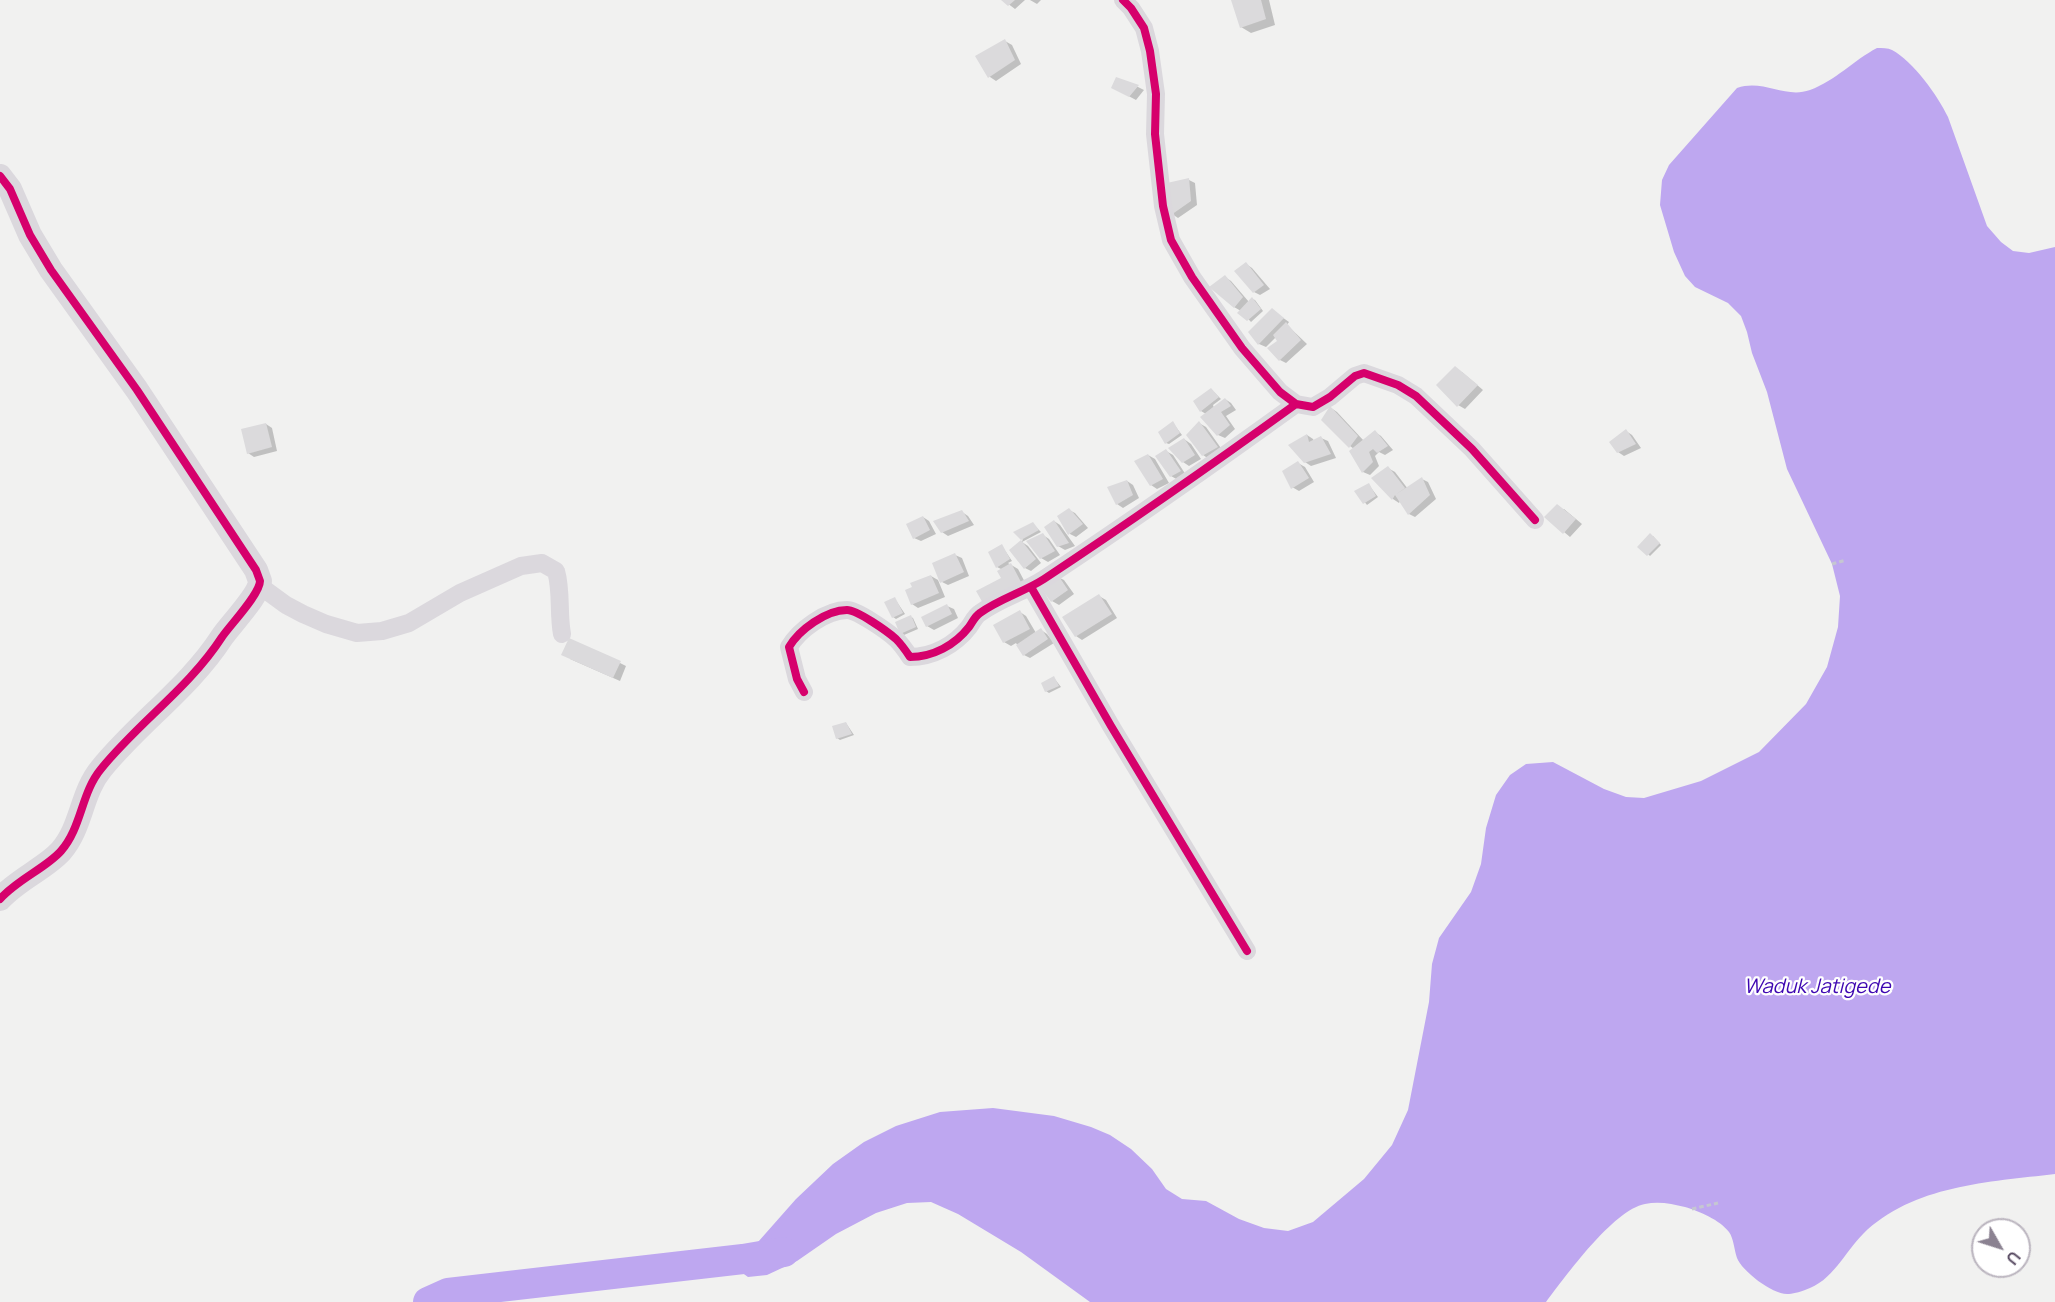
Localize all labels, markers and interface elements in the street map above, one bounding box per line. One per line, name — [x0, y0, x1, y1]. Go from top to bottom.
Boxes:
water label: Waduk Jatigede — [1744, 975, 1890, 999]
north arrow — [1971, 1218, 2031, 1278]
text: U — [2001, 1247, 2026, 1269]

